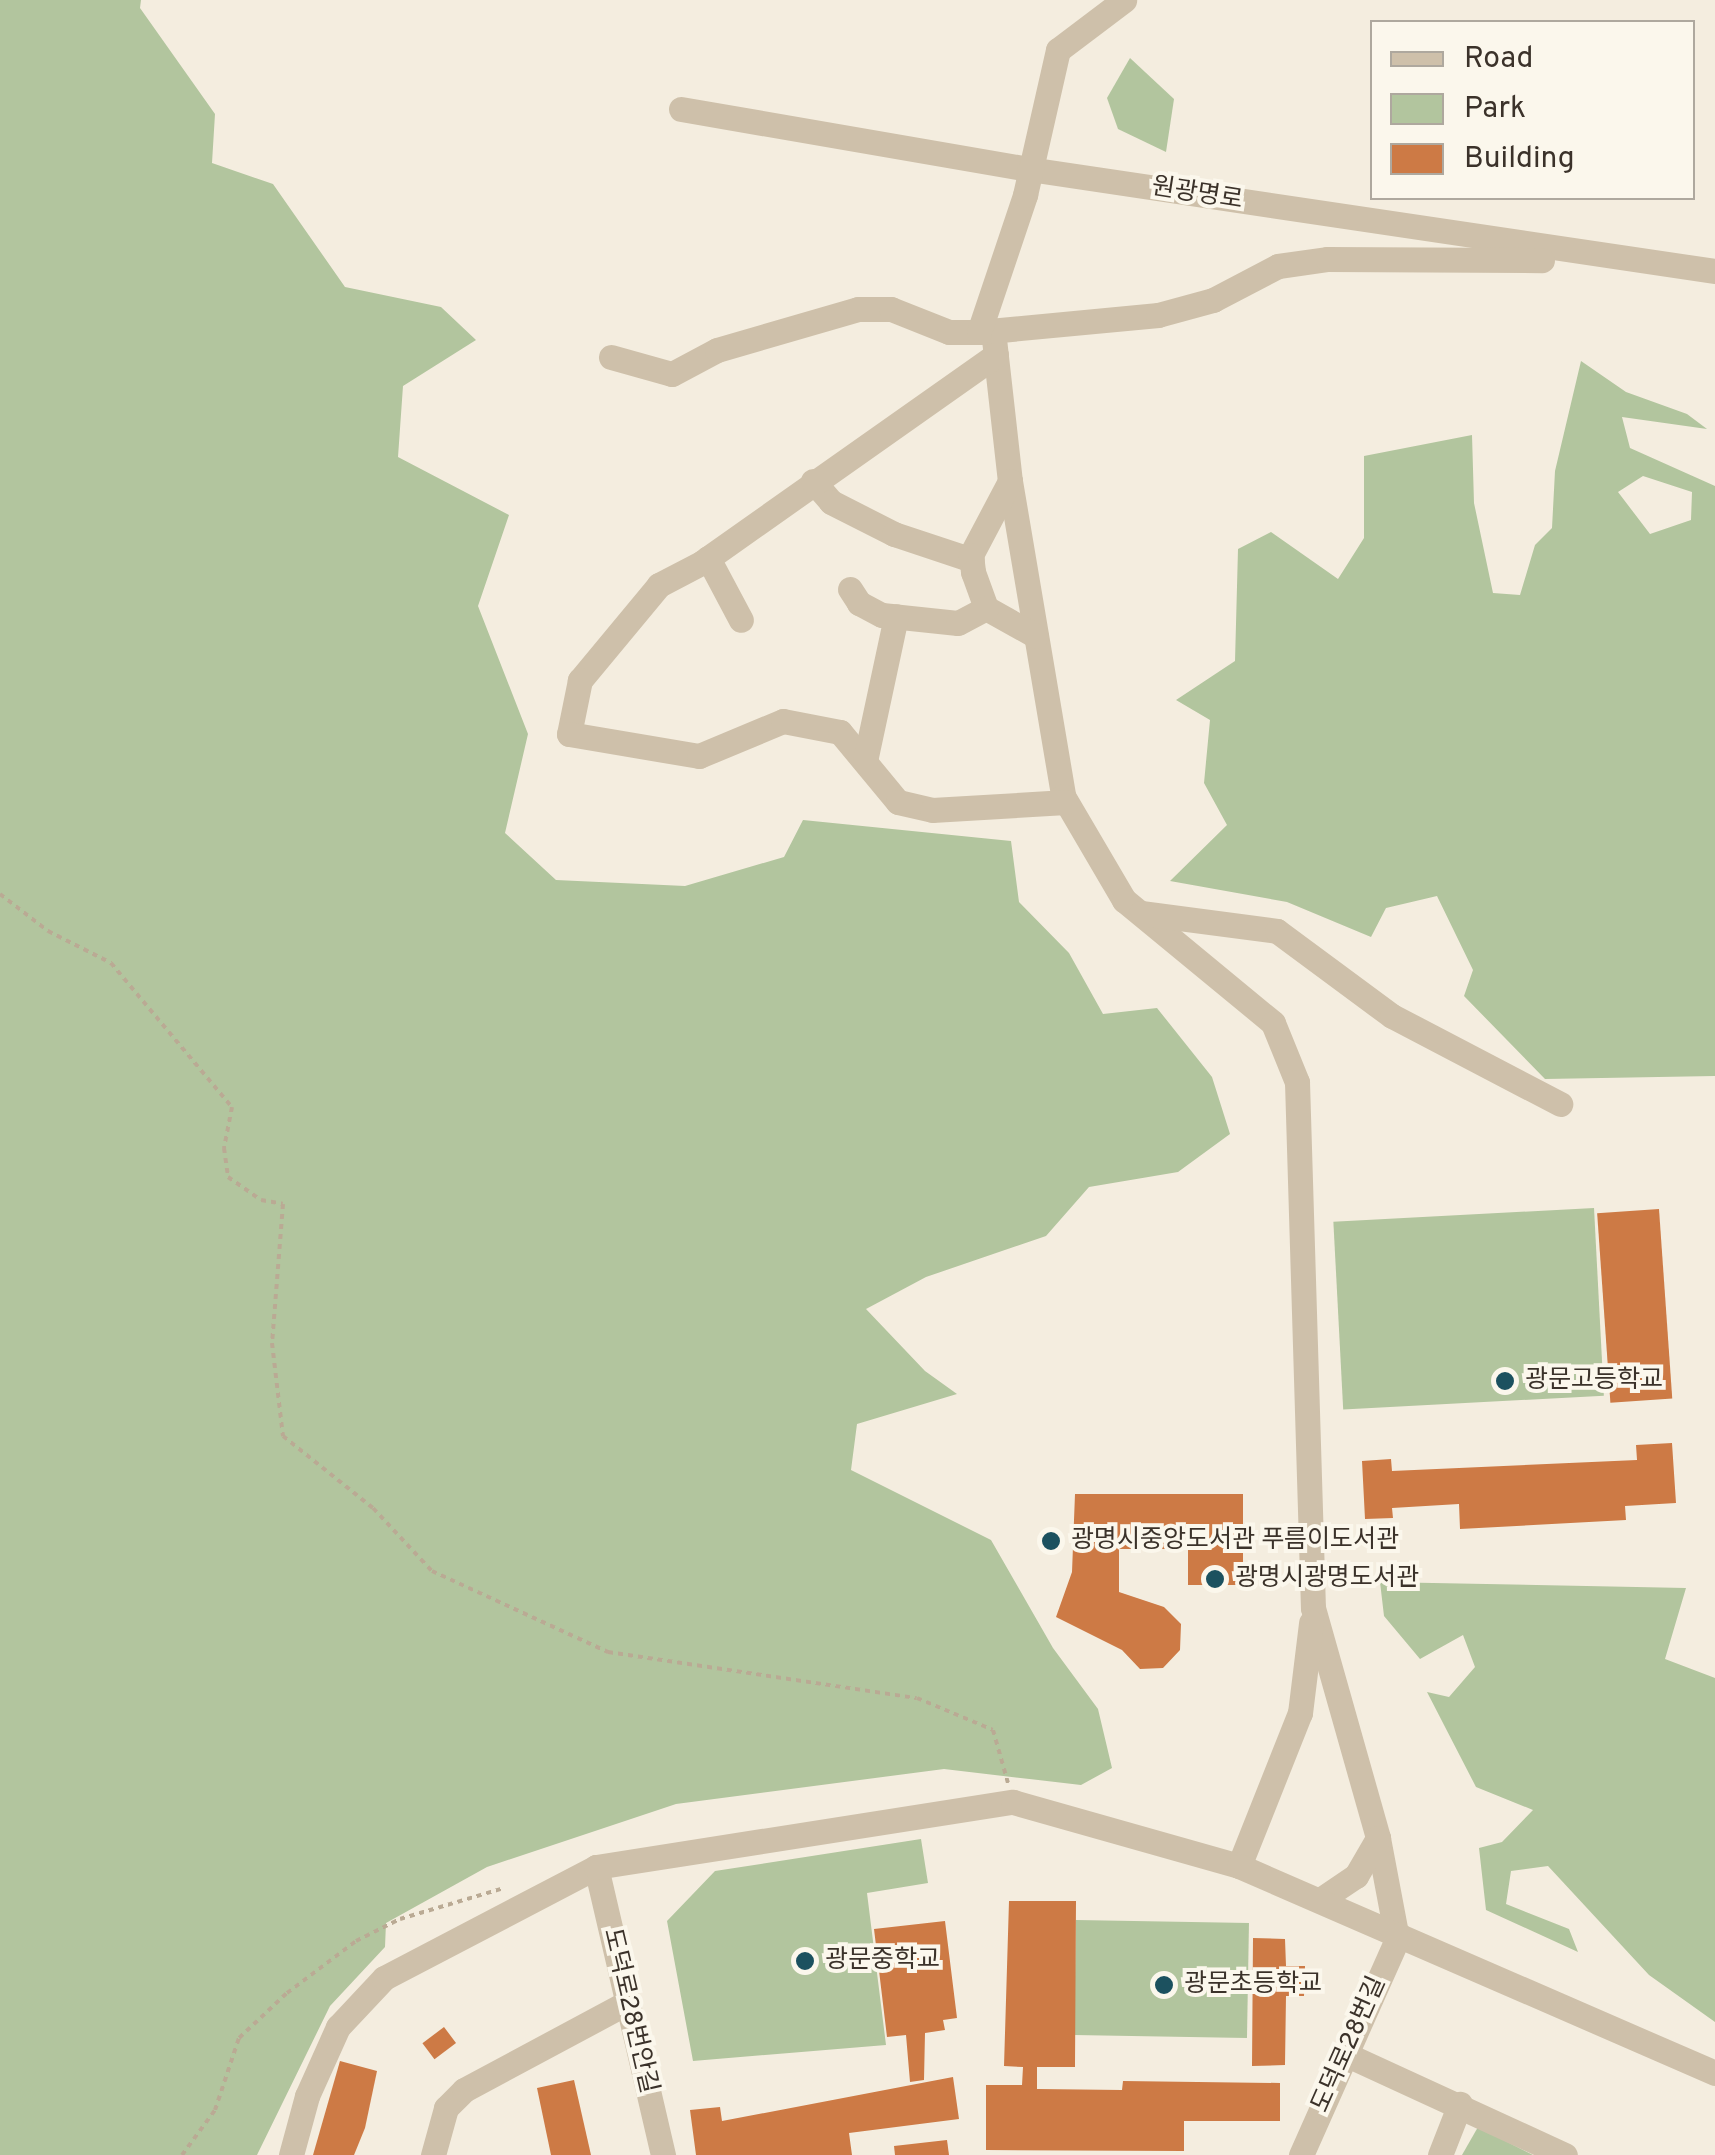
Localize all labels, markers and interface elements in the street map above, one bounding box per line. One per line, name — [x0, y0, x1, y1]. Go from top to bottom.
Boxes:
legend — [1370, 20, 1695, 200]
text: Road — [1464, 41, 1533, 78]
text: Park — [1464, 91, 1526, 128]
text: Building — [1464, 141, 1575, 178]
street label: 원광명로 — [1149, 173, 1245, 217]
place label: 광문고등학교 — [1525, 1366, 1663, 1396]
marker: 광문고등학교 — [1494, 1370, 1516, 1392]
place label: 광명시중앙도서관 푸름이도서관 — [1071, 1526, 1399, 1556]
marker: 광명시중앙도서관 푸름이도서관 — [1040, 1530, 1062, 1552]
place label: 광명시광명도서관 — [1235, 1564, 1419, 1594]
marker: 광명시광명도서관 — [1204, 1568, 1226, 1590]
street label: 도덕로28번안길 — [595, 1925, 663, 2097]
place label: 광문중학교 — [825, 1946, 940, 1976]
marker: 광문중학교 — [794, 1950, 816, 1972]
place label: 광문초등학교 — [1184, 1970, 1322, 2000]
street label: 도덕로28번길 — [1307, 1972, 1393, 2118]
marker: 광문초등학교 — [1153, 1974, 1175, 1996]

